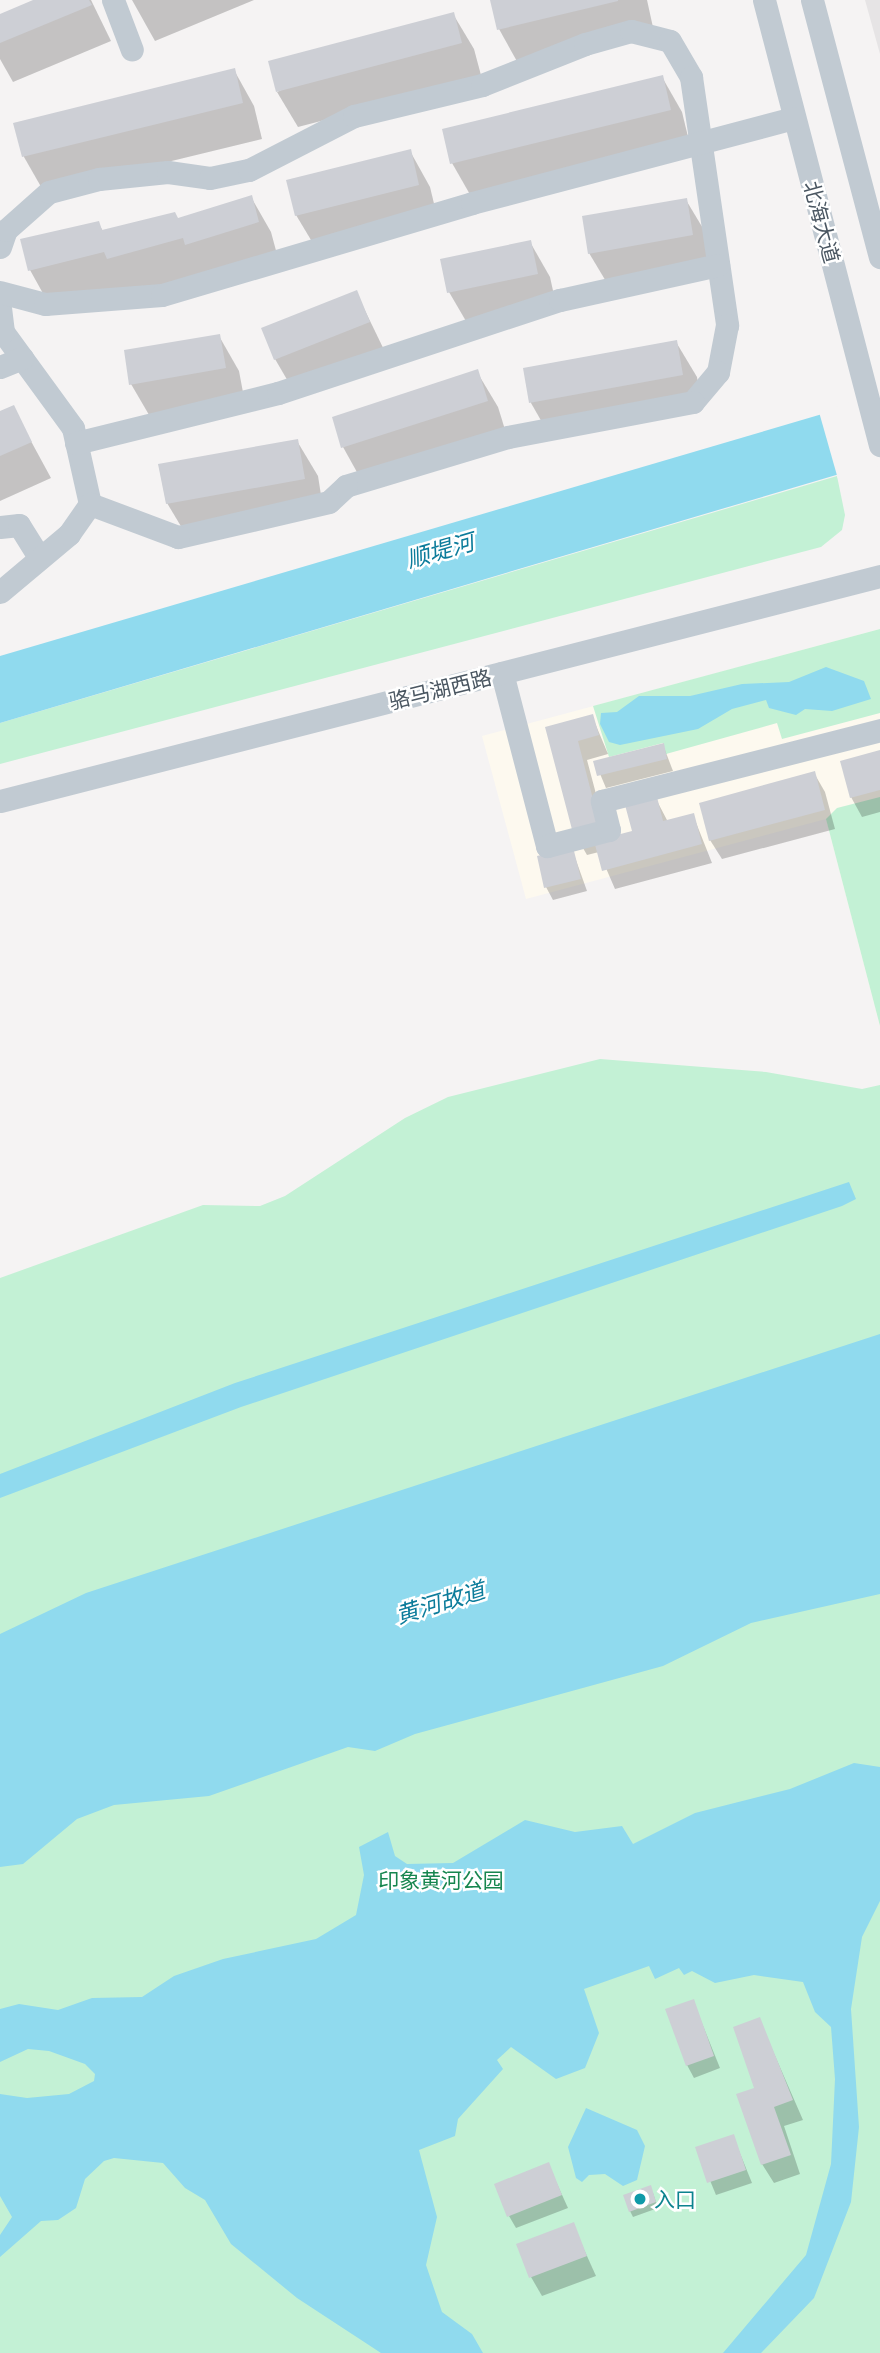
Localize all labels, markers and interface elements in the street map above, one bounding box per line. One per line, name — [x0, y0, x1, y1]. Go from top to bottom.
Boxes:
street label: 北海大道 — [799, 178, 845, 266]
water label: 顺堤河 — [403, 527, 477, 573]
street label: 骆马湖西路 — [386, 664, 494, 714]
water label: 黄河故道 — [392, 1575, 488, 1629]
park label: 印象黄河公园 — [378, 1867, 504, 1893]
place label: 入口 — [654, 2186, 696, 2212]
marker: 入口 — [632, 2191, 648, 2207]

